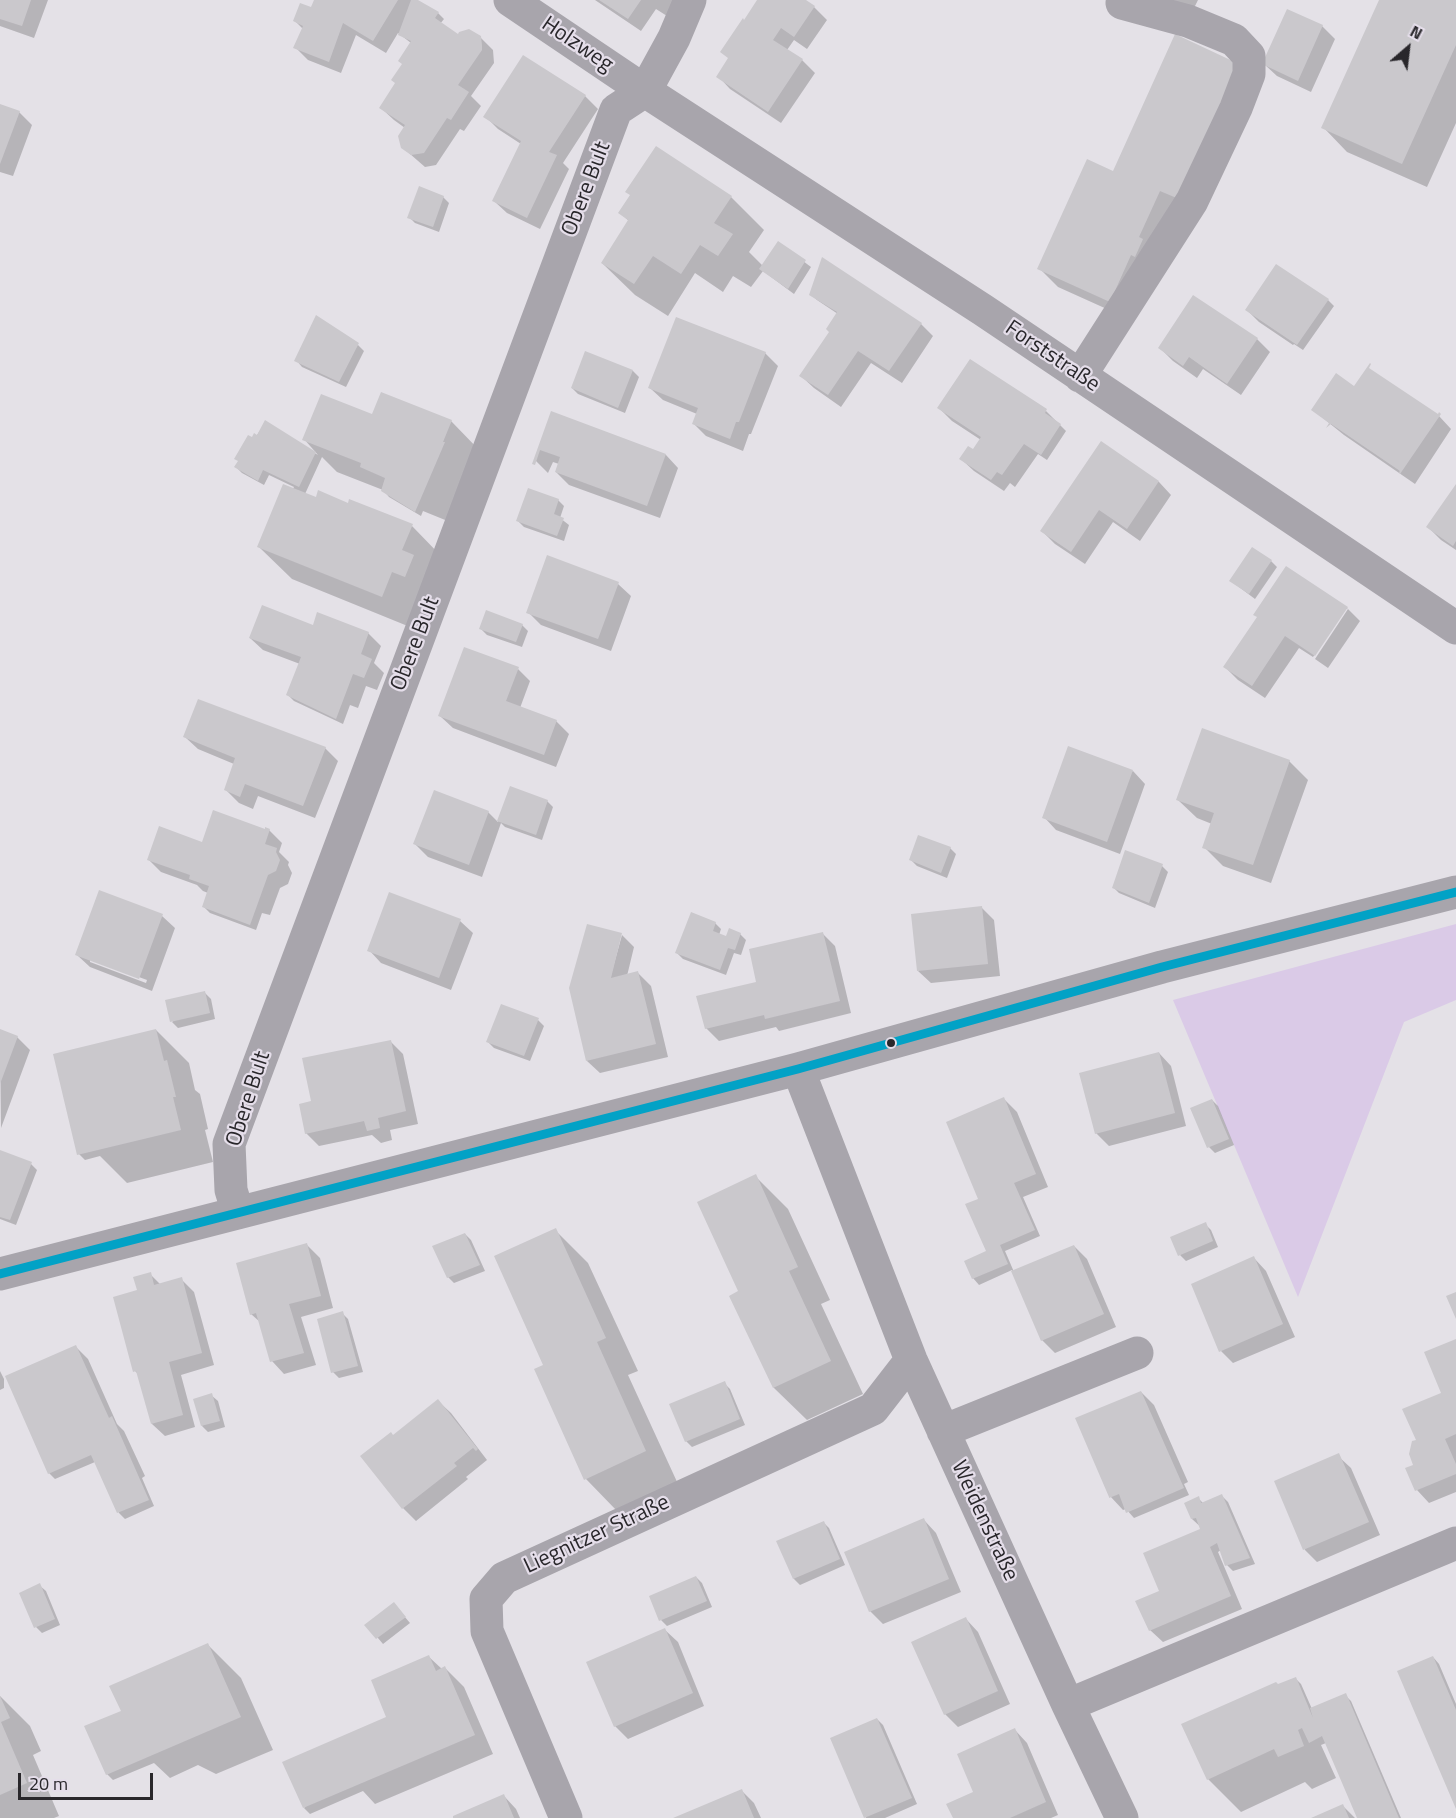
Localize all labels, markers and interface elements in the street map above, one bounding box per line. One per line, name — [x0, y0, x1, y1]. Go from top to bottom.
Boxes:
street label: Holzweg — [536, 12, 618, 78]
north arrow — [1378, 18, 1438, 78]
text: N — [1406, 19, 1427, 45]
street label: Obere Bult — [557, 138, 617, 240]
street label: Forststraße — [1000, 316, 1104, 398]
street label: Obere Bult — [386, 593, 446, 695]
unlabelled marker — [885, 1037, 897, 1049]
street label: Obere Bult — [221, 1048, 277, 1150]
street label: Weidenstraße — [945, 1457, 1023, 1585]
street label: Liegnitzer Straße — [520, 1490, 674, 1580]
scale bar — [21, 1761, 156, 1799]
text: 20 m — [29, 1770, 68, 1797]

